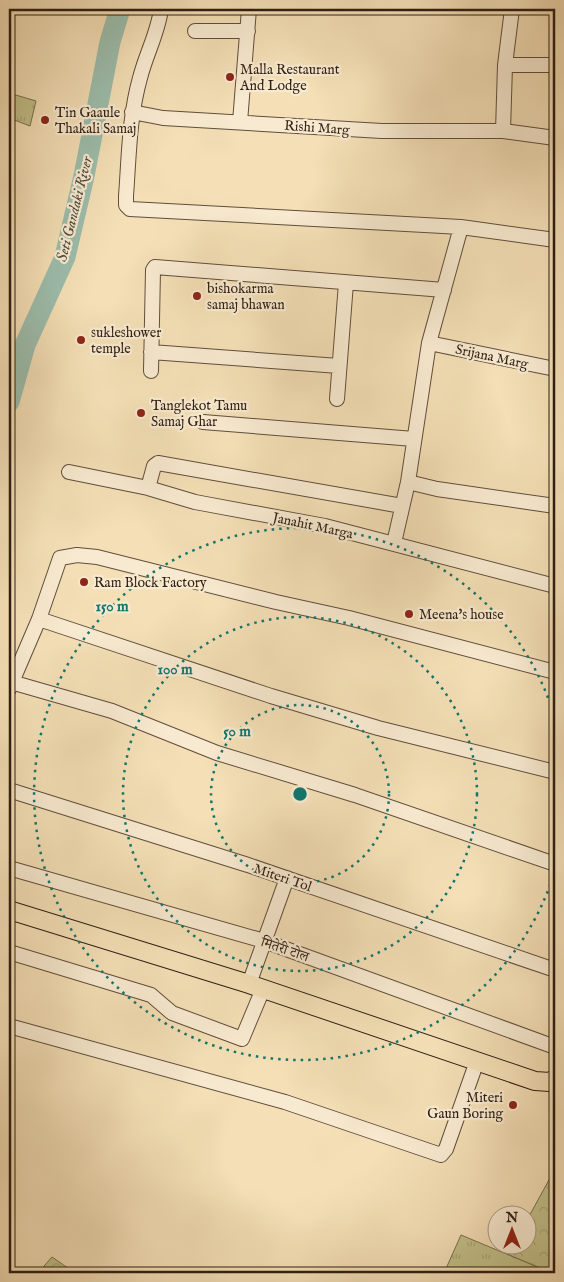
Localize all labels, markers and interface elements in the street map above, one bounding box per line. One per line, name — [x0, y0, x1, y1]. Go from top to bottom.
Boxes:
place label: Malla Restaurant And Lodge — [239, 61, 340, 95]
marker: Malla Restaurant And Lodge — [224, 71, 236, 83]
place label: Tin Gaaule Thakali Samaj — [55, 104, 136, 138]
marker: Tin Gaaule Thakali Samaj — [39, 114, 51, 126]
street label: Rishi Marg — [284, 117, 351, 139]
water label: Seti Gandaki River — [52, 154, 97, 264]
place label: bishokarma samaj bhawan — [207, 280, 285, 314]
marker: bishokarma samaj bhawan — [191, 290, 203, 302]
place label: sukleshower temple — [91, 324, 161, 358]
marker: sukleshower temple — [75, 334, 87, 346]
street label: Srijana Marg — [454, 340, 530, 374]
place label: Tanglekot Tamu Samaj Ghar — [151, 397, 247, 431]
marker: Tanglekot Tamu Samaj Ghar — [135, 407, 147, 419]
street label: Janahit Marga — [269, 508, 356, 543]
place label: Ram Block Factory — [94, 574, 207, 592]
marker: Ram Block Factory — [78, 576, 90, 588]
text: 150 m — [95, 597, 129, 616]
place label: Meena's house — [419, 606, 504, 624]
marker: Meena's house — [403, 608, 415, 620]
text: 100 m — [157, 660, 193, 679]
text: 50 m — [223, 722, 251, 741]
centre of rings — [291, 785, 309, 803]
street label: Miteri Tol — [251, 860, 314, 896]
street label: मितेरी टोल — [257, 932, 312, 967]
place label: Miteri Gaun Boring — [427, 1089, 503, 1123]
marker: Miteri Gaun Boring — [507, 1099, 519, 1111]
north arrow — [486, 1204, 536, 1254]
text: N — [505, 1209, 518, 1227]

